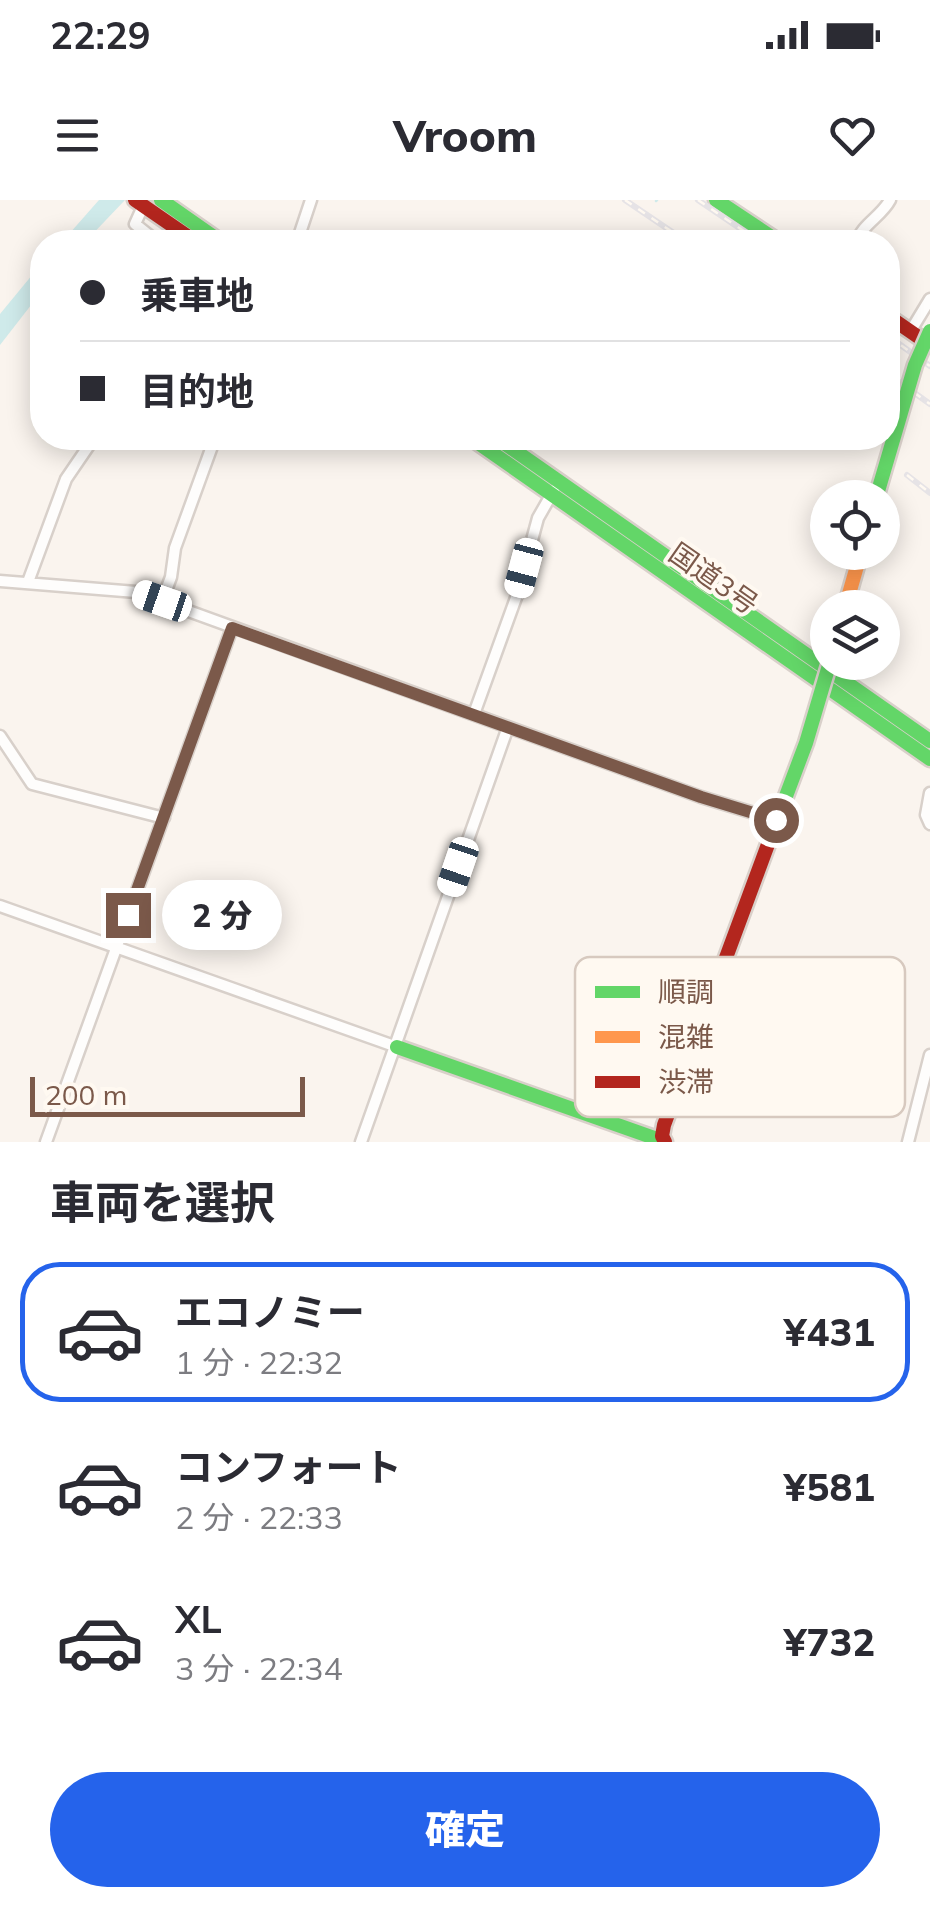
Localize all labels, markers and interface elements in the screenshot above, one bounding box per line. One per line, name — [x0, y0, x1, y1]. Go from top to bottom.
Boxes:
text: 22:29 — [50, 11, 151, 59]
text: Vroom — [393, 107, 537, 163]
icon: menu — [50, 108, 105, 163]
icon: heart — [825, 108, 880, 163]
text: 乗車地 — [140, 271, 254, 319]
text: 目的地 — [140, 367, 254, 415]
map controls — [810, 480, 900, 680]
button: locate — [810, 480, 900, 570]
car — [502, 535, 546, 601]
street label: 国道3号 — [663, 535, 765, 621]
car — [129, 577, 195, 625]
button: layers — [810, 590, 900, 680]
route start — [754, 798, 799, 843]
car — [434, 834, 482, 900]
callout: 2 分 — [163, 880, 283, 950]
route end — [106, 893, 151, 938]
text: 2 分 — [192, 895, 252, 935]
legend — [575, 957, 905, 1117]
text: 順調 — [658, 974, 714, 1009]
text: 混雑 — [658, 1019, 714, 1054]
text: 渋滞 — [658, 1064, 714, 1099]
scale bar — [30, 1072, 305, 1116]
text: 200 m — [45, 1077, 127, 1112]
text: 車両を選択 — [50, 1174, 275, 1230]
icon: car — [55, 1287, 145, 1377]
text: エコノミー — [175, 1288, 365, 1336]
text: ¥431 — [784, 1308, 875, 1356]
text: 1 分 · 22:32 — [175, 1342, 343, 1382]
icon: car — [55, 1442, 145, 1532]
text: コンフォート — [175, 1443, 402, 1491]
text: ¥581 — [784, 1463, 875, 1511]
text: 2 分 · 22:33 — [175, 1497, 343, 1537]
text: XL — [175, 1595, 222, 1643]
icon: car — [55, 1597, 145, 1687]
text: ¥732 — [784, 1618, 875, 1666]
text: 3 分 · 22:34 — [175, 1648, 343, 1688]
button: 確定 — [50, 1772, 880, 1887]

